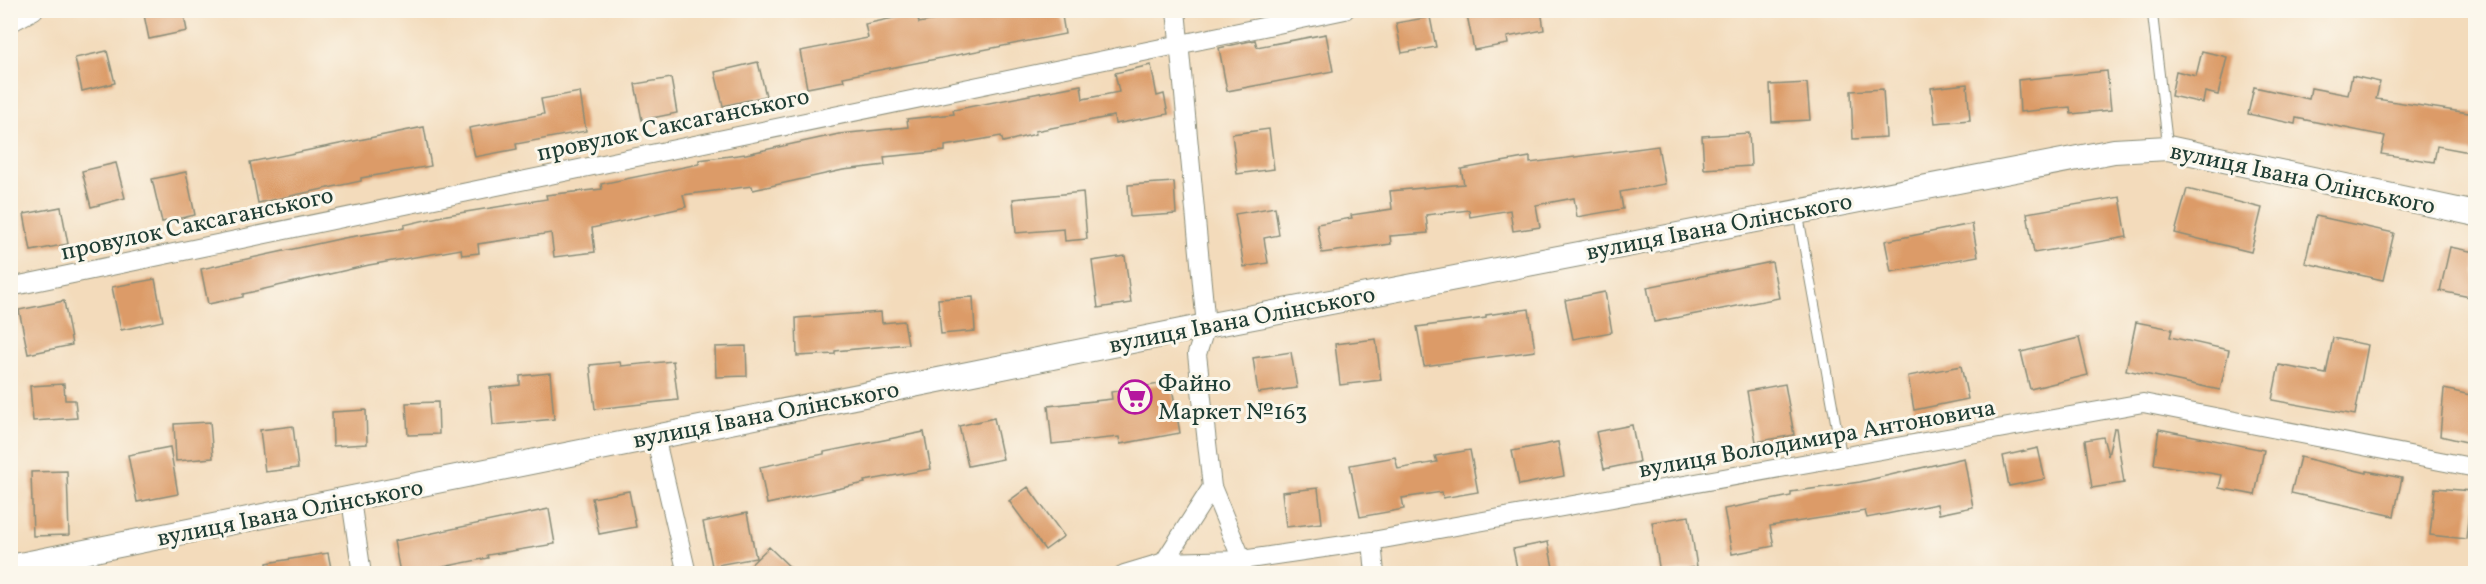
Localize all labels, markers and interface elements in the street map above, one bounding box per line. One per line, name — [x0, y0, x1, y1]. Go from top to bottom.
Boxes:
street label: провулок Саксаганського — [534, 80, 813, 171]
street label: вулиця Івана Олінського — [2167, 135, 2438, 225]
street label: провулок Саксаганського — [58, 179, 337, 270]
street label: вулиця Івана Олінського — [1583, 185, 1855, 270]
street label: вулиця Івана Олінського — [1106, 278, 1378, 363]
place label: Файно Маркет №163 — [1158, 368, 1307, 430]
street label: вулиця Івана Олінського — [630, 373, 902, 458]
supermarket icon: Файно Маркет №163 — [1117, 379, 1153, 415]
street label: вулиця Володимира Антоновича — [1636, 392, 1999, 488]
street label: вулиця Івана Олінського — [154, 471, 426, 556]

